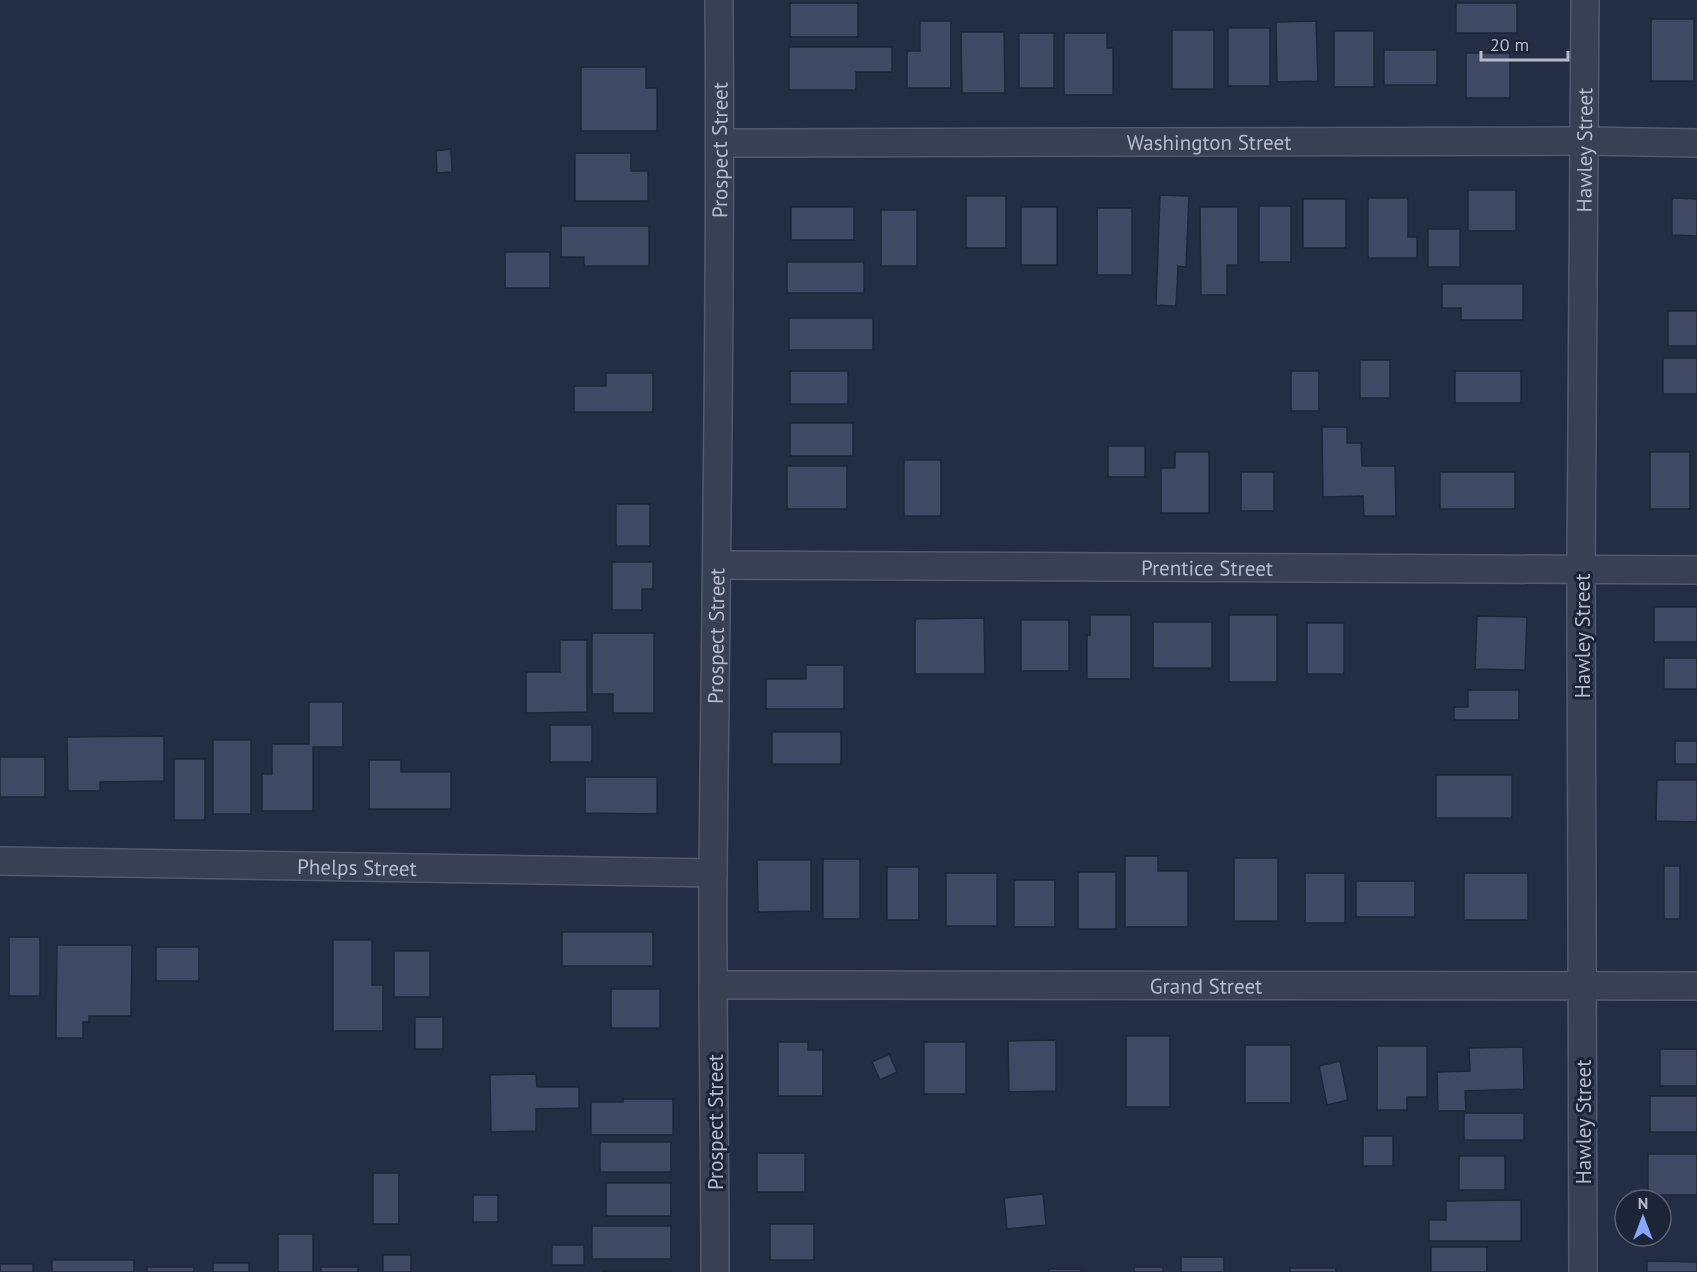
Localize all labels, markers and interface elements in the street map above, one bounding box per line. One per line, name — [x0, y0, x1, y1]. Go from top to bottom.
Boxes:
scale bar — [1481, 24, 1568, 62]
text: 20 m — [1490, 33, 1529, 56]
street label: Prospect Street — [706, 82, 733, 218]
street label: Hawley Street — [1570, 88, 1598, 212]
street label: Washington Street — [1127, 128, 1291, 156]
street label: Prentice Street — [1141, 554, 1273, 581]
street label: Prospect Street — [701, 568, 730, 704]
street label: Hawley Street — [1569, 574, 1596, 698]
street label: Phelps Street — [297, 853, 417, 882]
street label: Grand Street — [1150, 972, 1262, 999]
street label: Prospect Street — [702, 1054, 729, 1190]
street label: Hawley Street — [1570, 1060, 1597, 1184]
north arrow — [1613, 1188, 1673, 1248]
text: N — [1638, 1193, 1648, 1213]

